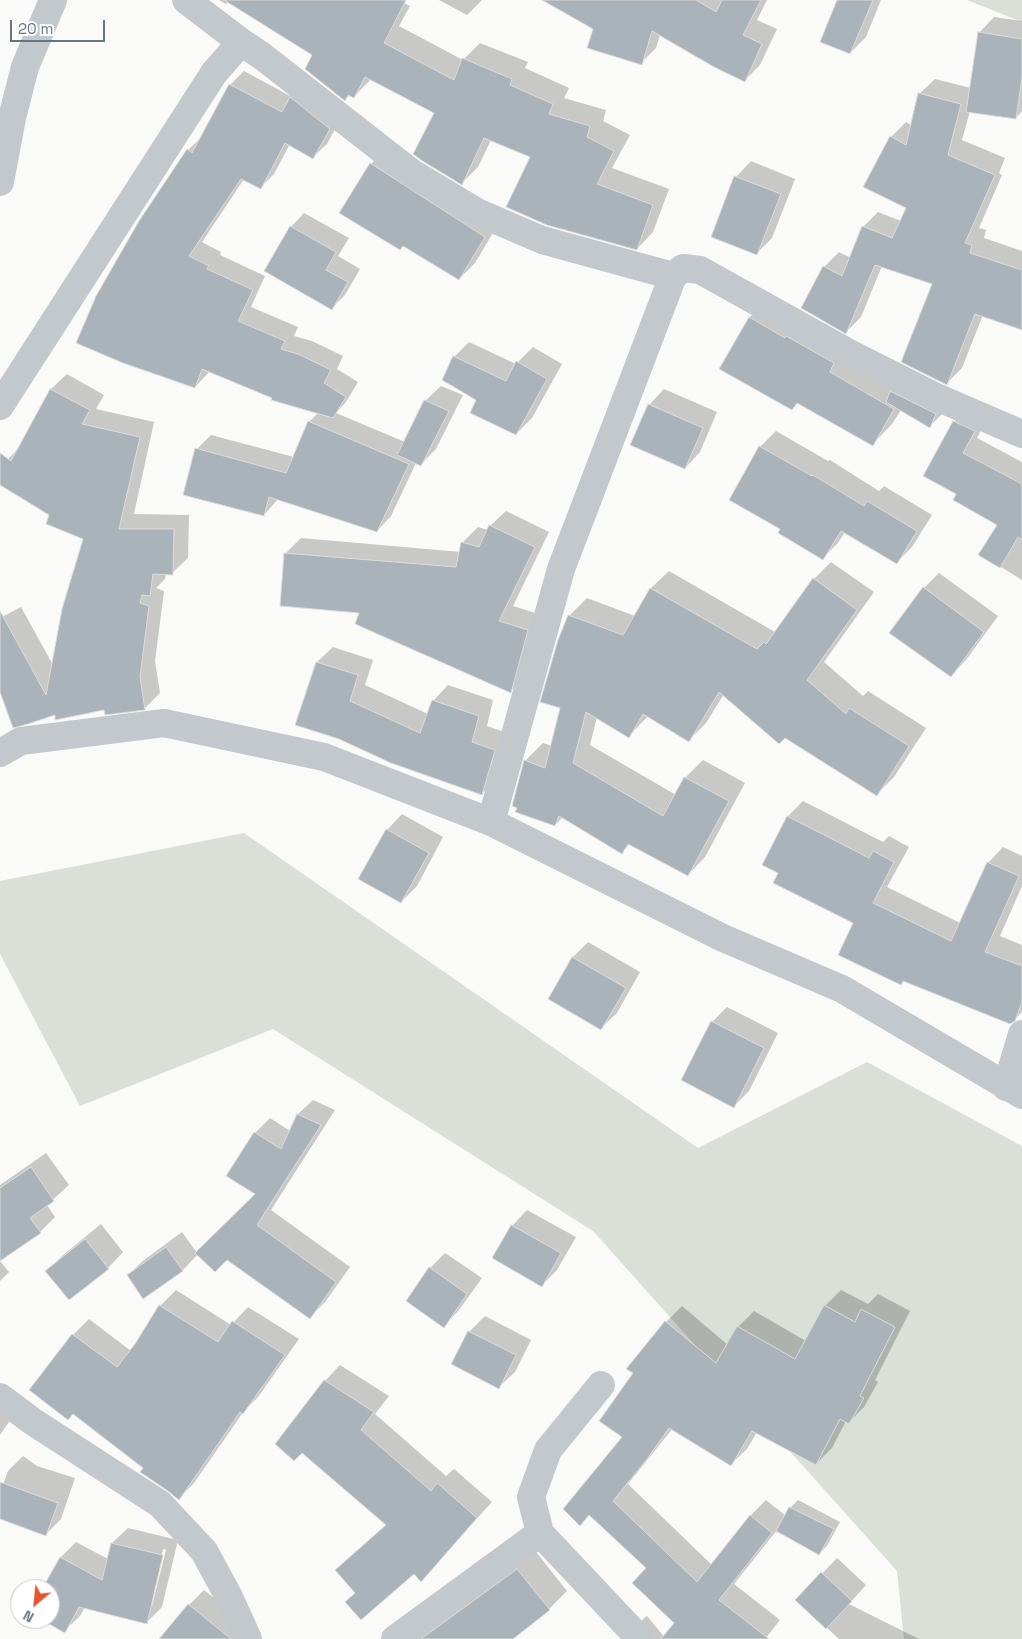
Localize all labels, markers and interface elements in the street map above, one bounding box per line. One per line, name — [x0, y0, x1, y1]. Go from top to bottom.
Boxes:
scale bar — [12, 10, 108, 42]
text: 20 m — [18, 19, 53, 38]
north arrow — [10, 1579, 60, 1629]
text: N — [20, 1606, 37, 1627]

